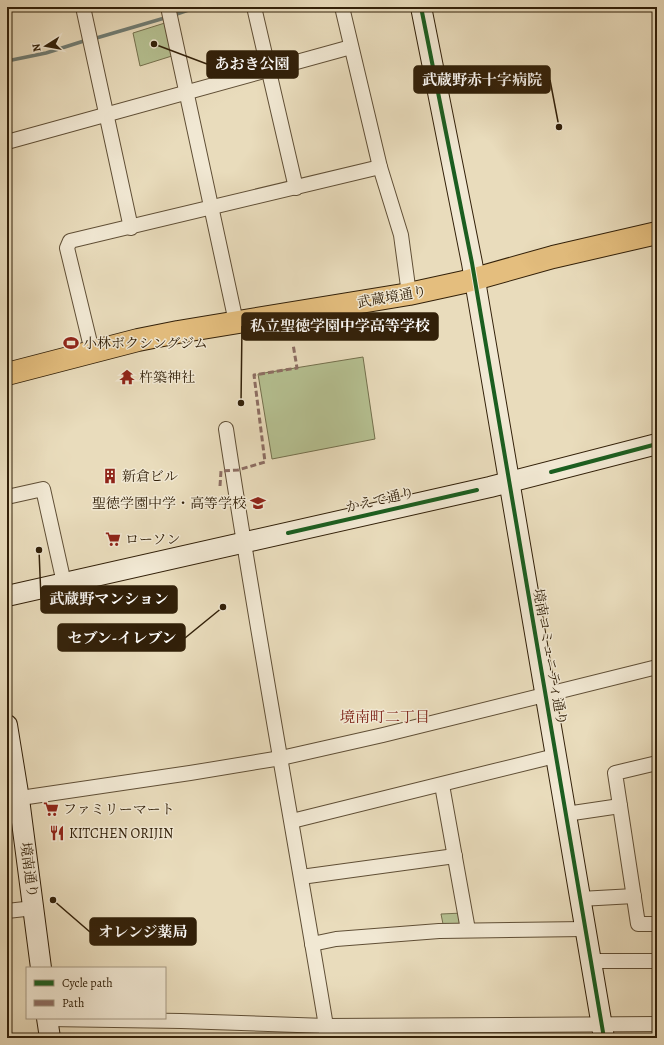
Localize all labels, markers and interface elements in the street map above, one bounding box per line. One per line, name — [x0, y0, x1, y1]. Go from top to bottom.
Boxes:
north arrow — [26, 26, 66, 66]
text: N — [29, 42, 45, 53]
callout: あおき公園 — [207, 51, 298, 78]
text: あおき公園 — [214, 54, 290, 74]
callout: 武蔵野赤十字病院 — [414, 66, 550, 93]
text: 武蔵野赤十字病院 — [422, 70, 542, 90]
street label: 武蔵境通り — [356, 282, 428, 312]
callout: 私立聖徳学園中学高等学校 — [242, 313, 438, 340]
text: 私立聖徳学園中学高等学校 — [250, 316, 430, 336]
sports icon: 小林ボクシングジム — [62, 334, 80, 352]
place label: 小林ボクシングジム — [83, 334, 208, 353]
temple icon: 杵築神社 — [118, 368, 136, 386]
place label: 杵築神社 — [139, 368, 195, 387]
building icon: 新倉ビル — [101, 467, 119, 485]
place label: 新倉ビル — [122, 467, 178, 486]
street label: かえで通り — [344, 483, 416, 517]
place label: 聖徳学園中学・高等学校 — [92, 494, 246, 513]
school or university icon: 聖徳学園中学・高等学校 — [249, 494, 267, 512]
supermarket icon: ローソン — [104, 530, 122, 548]
place label: ローソン — [125, 530, 180, 549]
callout: 武蔵野マンション — [41, 586, 177, 613]
street label: 境南コミュニティ通り — [529, 587, 571, 727]
text: 武蔵野マンション — [49, 589, 169, 609]
callout: セブン-イレブン — [58, 624, 185, 651]
text: セブン-イレブン — [67, 628, 177, 648]
district label: 境南町二丁目 — [340, 707, 430, 727]
supermarket icon: ファミリーマート — [42, 800, 60, 818]
place label: ファミリーマート — [63, 800, 175, 819]
restaurant icon: KITCHEN ORIJIN — [48, 824, 66, 842]
place label: KITCHEN ORIJIN — [69, 824, 173, 843]
street label: 境南通り — [16, 841, 42, 899]
callout: オレンジ薬局 — [90, 918, 196, 945]
text: オレンジ薬局 — [98, 922, 188, 942]
legend — [26, 967, 166, 1019]
text: Cycle path — [62, 975, 113, 991]
text: Path — [62, 995, 85, 1011]

